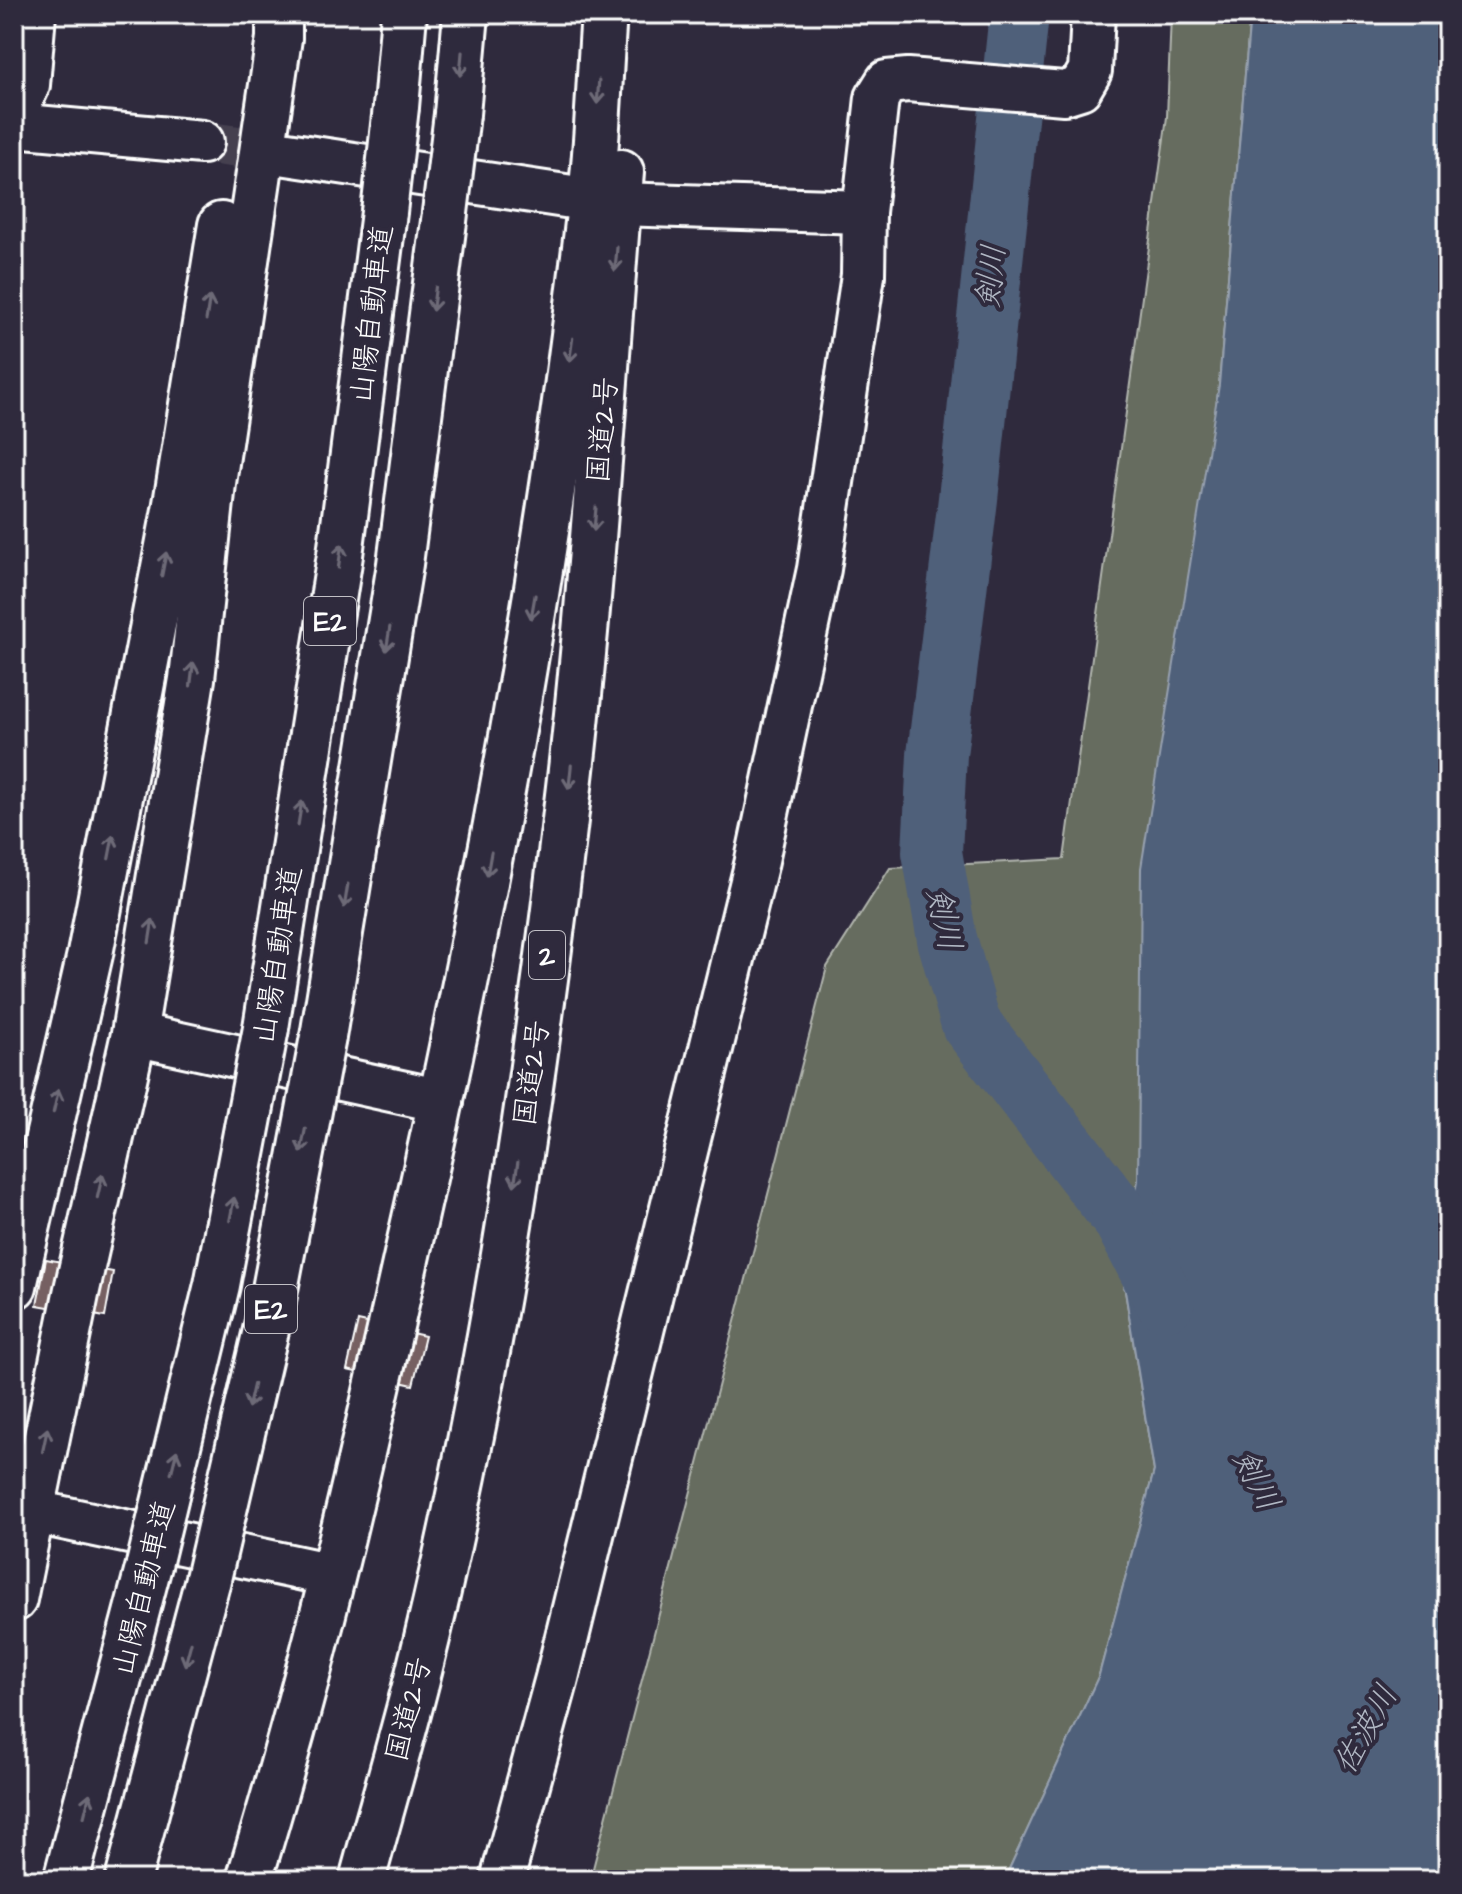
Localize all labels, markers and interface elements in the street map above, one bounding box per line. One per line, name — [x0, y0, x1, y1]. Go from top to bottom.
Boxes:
one-way arrow — [454, 50, 469, 77]
one-way arrow — [590, 78, 605, 105]
street label: 山陽自動車道 — [340, 222, 404, 406]
water label: 剣川 — [966, 242, 1017, 310]
one-way arrow — [608, 245, 623, 272]
one-way arrow — [426, 285, 441, 311]
one-way arrow — [201, 295, 216, 321]
one-way arrow — [563, 337, 578, 362]
street label: 国道2号 — [577, 375, 629, 485]
one-way arrow — [587, 505, 602, 531]
one-way arrow — [333, 544, 348, 569]
one-way arrow — [158, 552, 173, 577]
one-way arrow — [525, 594, 540, 620]
road number: E2 — [304, 597, 356, 645]
one-way arrow — [380, 626, 395, 652]
one-way arrow — [185, 662, 200, 687]
one-way arrow — [562, 763, 577, 790]
one-way arrow — [293, 801, 308, 826]
one-way arrow — [104, 835, 119, 860]
one-way arrow — [480, 850, 495, 876]
street label: 山陽自動車道 — [243, 863, 313, 1047]
one-way arrow — [338, 883, 353, 908]
water label: 剣川 — [915, 883, 972, 955]
one-way arrow — [144, 919, 159, 944]
road number: 2 — [529, 931, 565, 979]
street label: 国道2号 — [504, 1017, 560, 1129]
one-way arrow — [50, 1089, 65, 1114]
one-way arrow — [295, 1128, 310, 1153]
one-way arrow — [508, 1160, 523, 1186]
one-way arrow — [93, 1173, 108, 1199]
one-way arrow — [225, 1197, 240, 1222]
road number: E2 — [245, 1285, 297, 1333]
one-way arrow — [243, 1382, 258, 1408]
one-way arrow — [38, 1428, 53, 1453]
water label: 剣川 — [1221, 1442, 1290, 1519]
one-way arrow — [168, 1450, 183, 1476]
street label: 山陽自動車道 — [102, 1496, 186, 1681]
one-way arrow — [180, 1641, 195, 1666]
street label: 国道2号 — [376, 1652, 442, 1766]
water label: 佐波川 — [1323, 1677, 1409, 1783]
one-way arrow — [81, 1792, 96, 1818]

